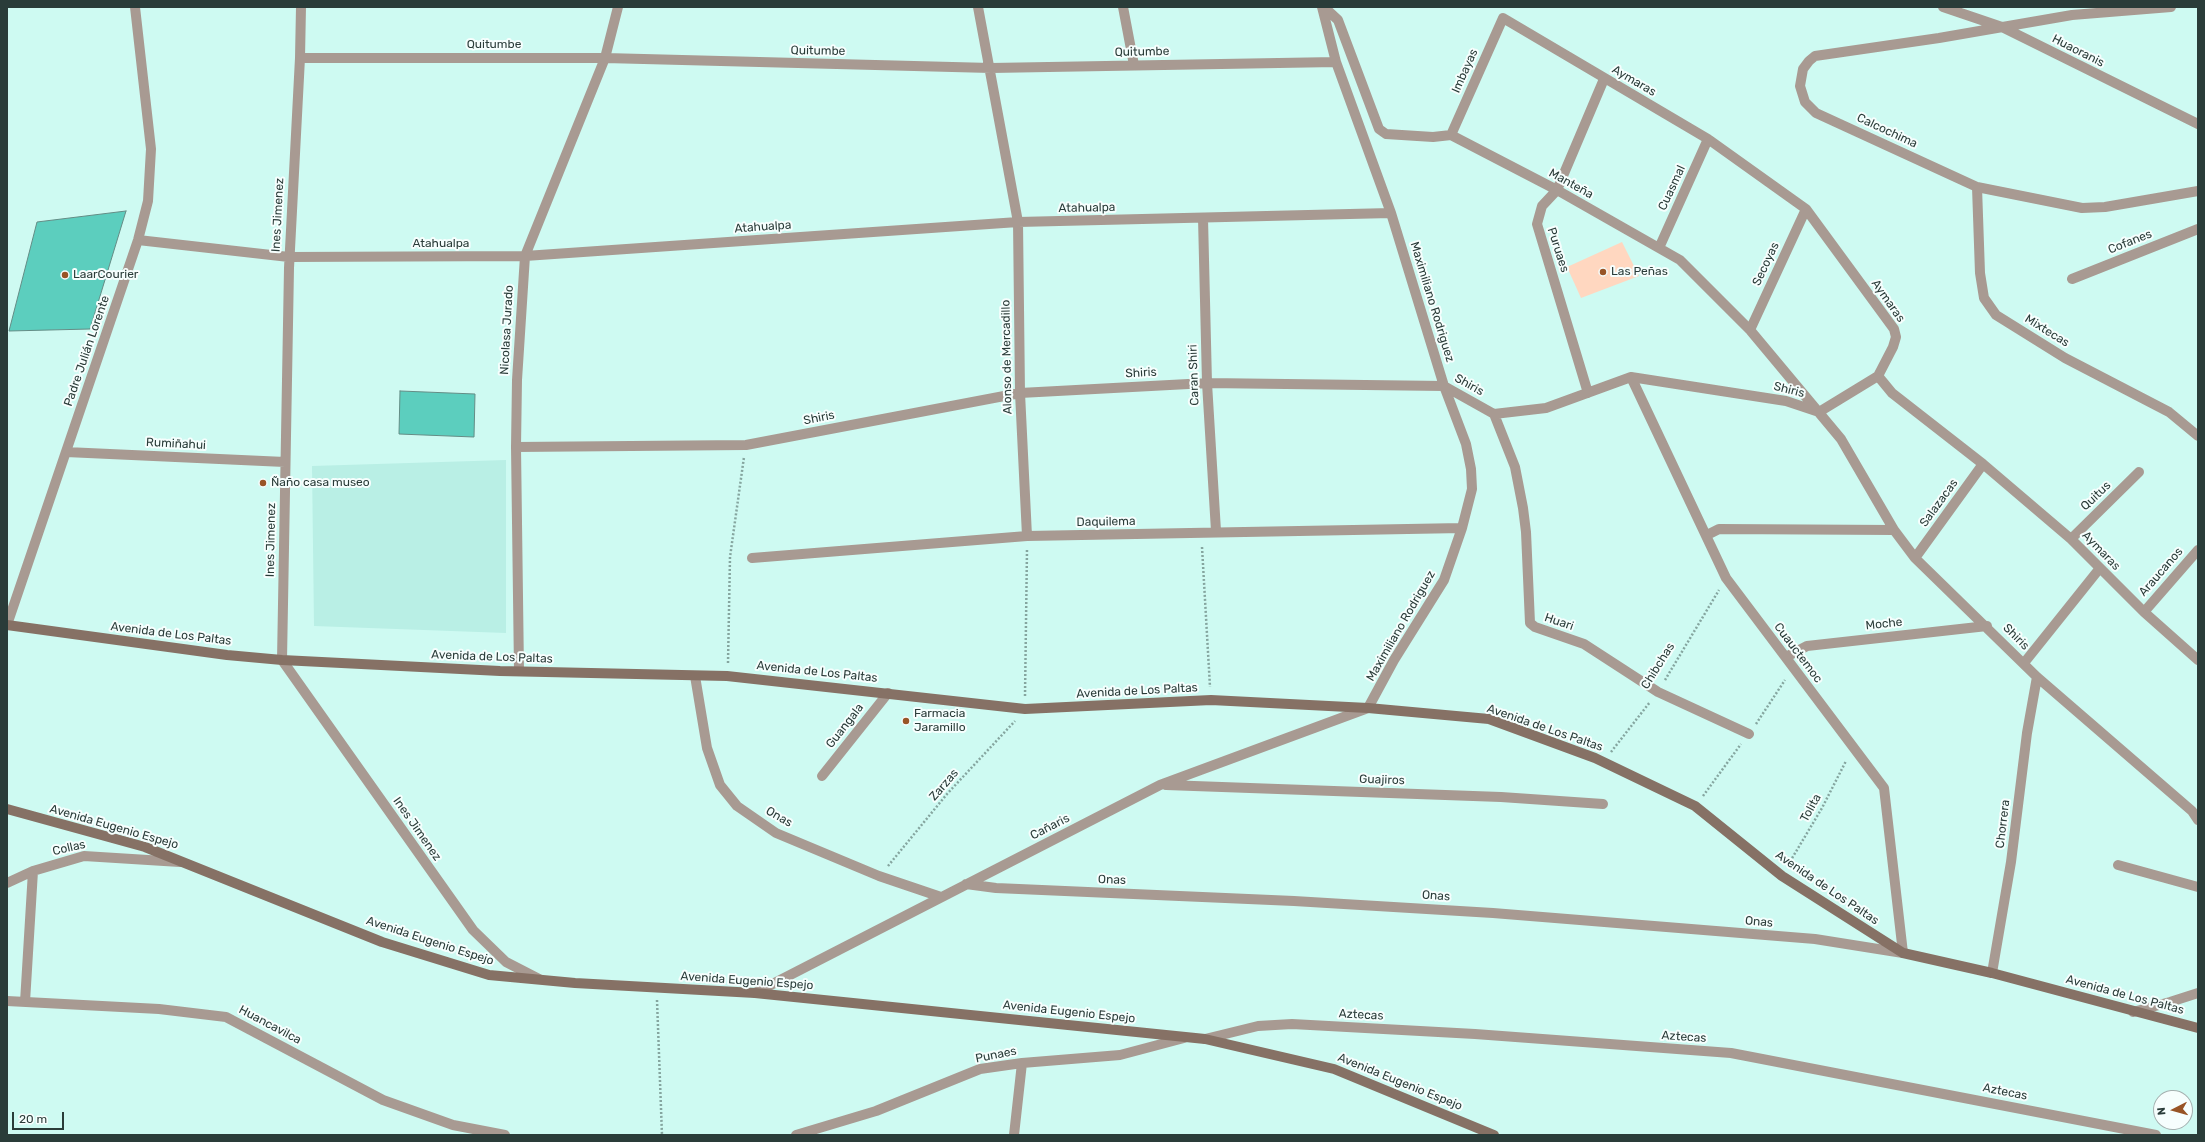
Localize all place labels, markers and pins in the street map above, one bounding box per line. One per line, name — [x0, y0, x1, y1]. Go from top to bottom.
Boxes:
place label: Las Peñas — [1611, 265, 1668, 279]
marker: Las Peñas — [1598, 267, 1608, 277]
place label: LaarCourier — [73, 268, 138, 282]
marker: LaarCourier — [60, 270, 70, 280]
place label: Ñaño casa museo — [271, 476, 370, 490]
marker: Ñaño casa museo — [258, 478, 268, 488]
place label: Farmacia Jaramillo — [914, 707, 966, 735]
marker: Farmacia Jaramillo — [901, 716, 911, 726]

